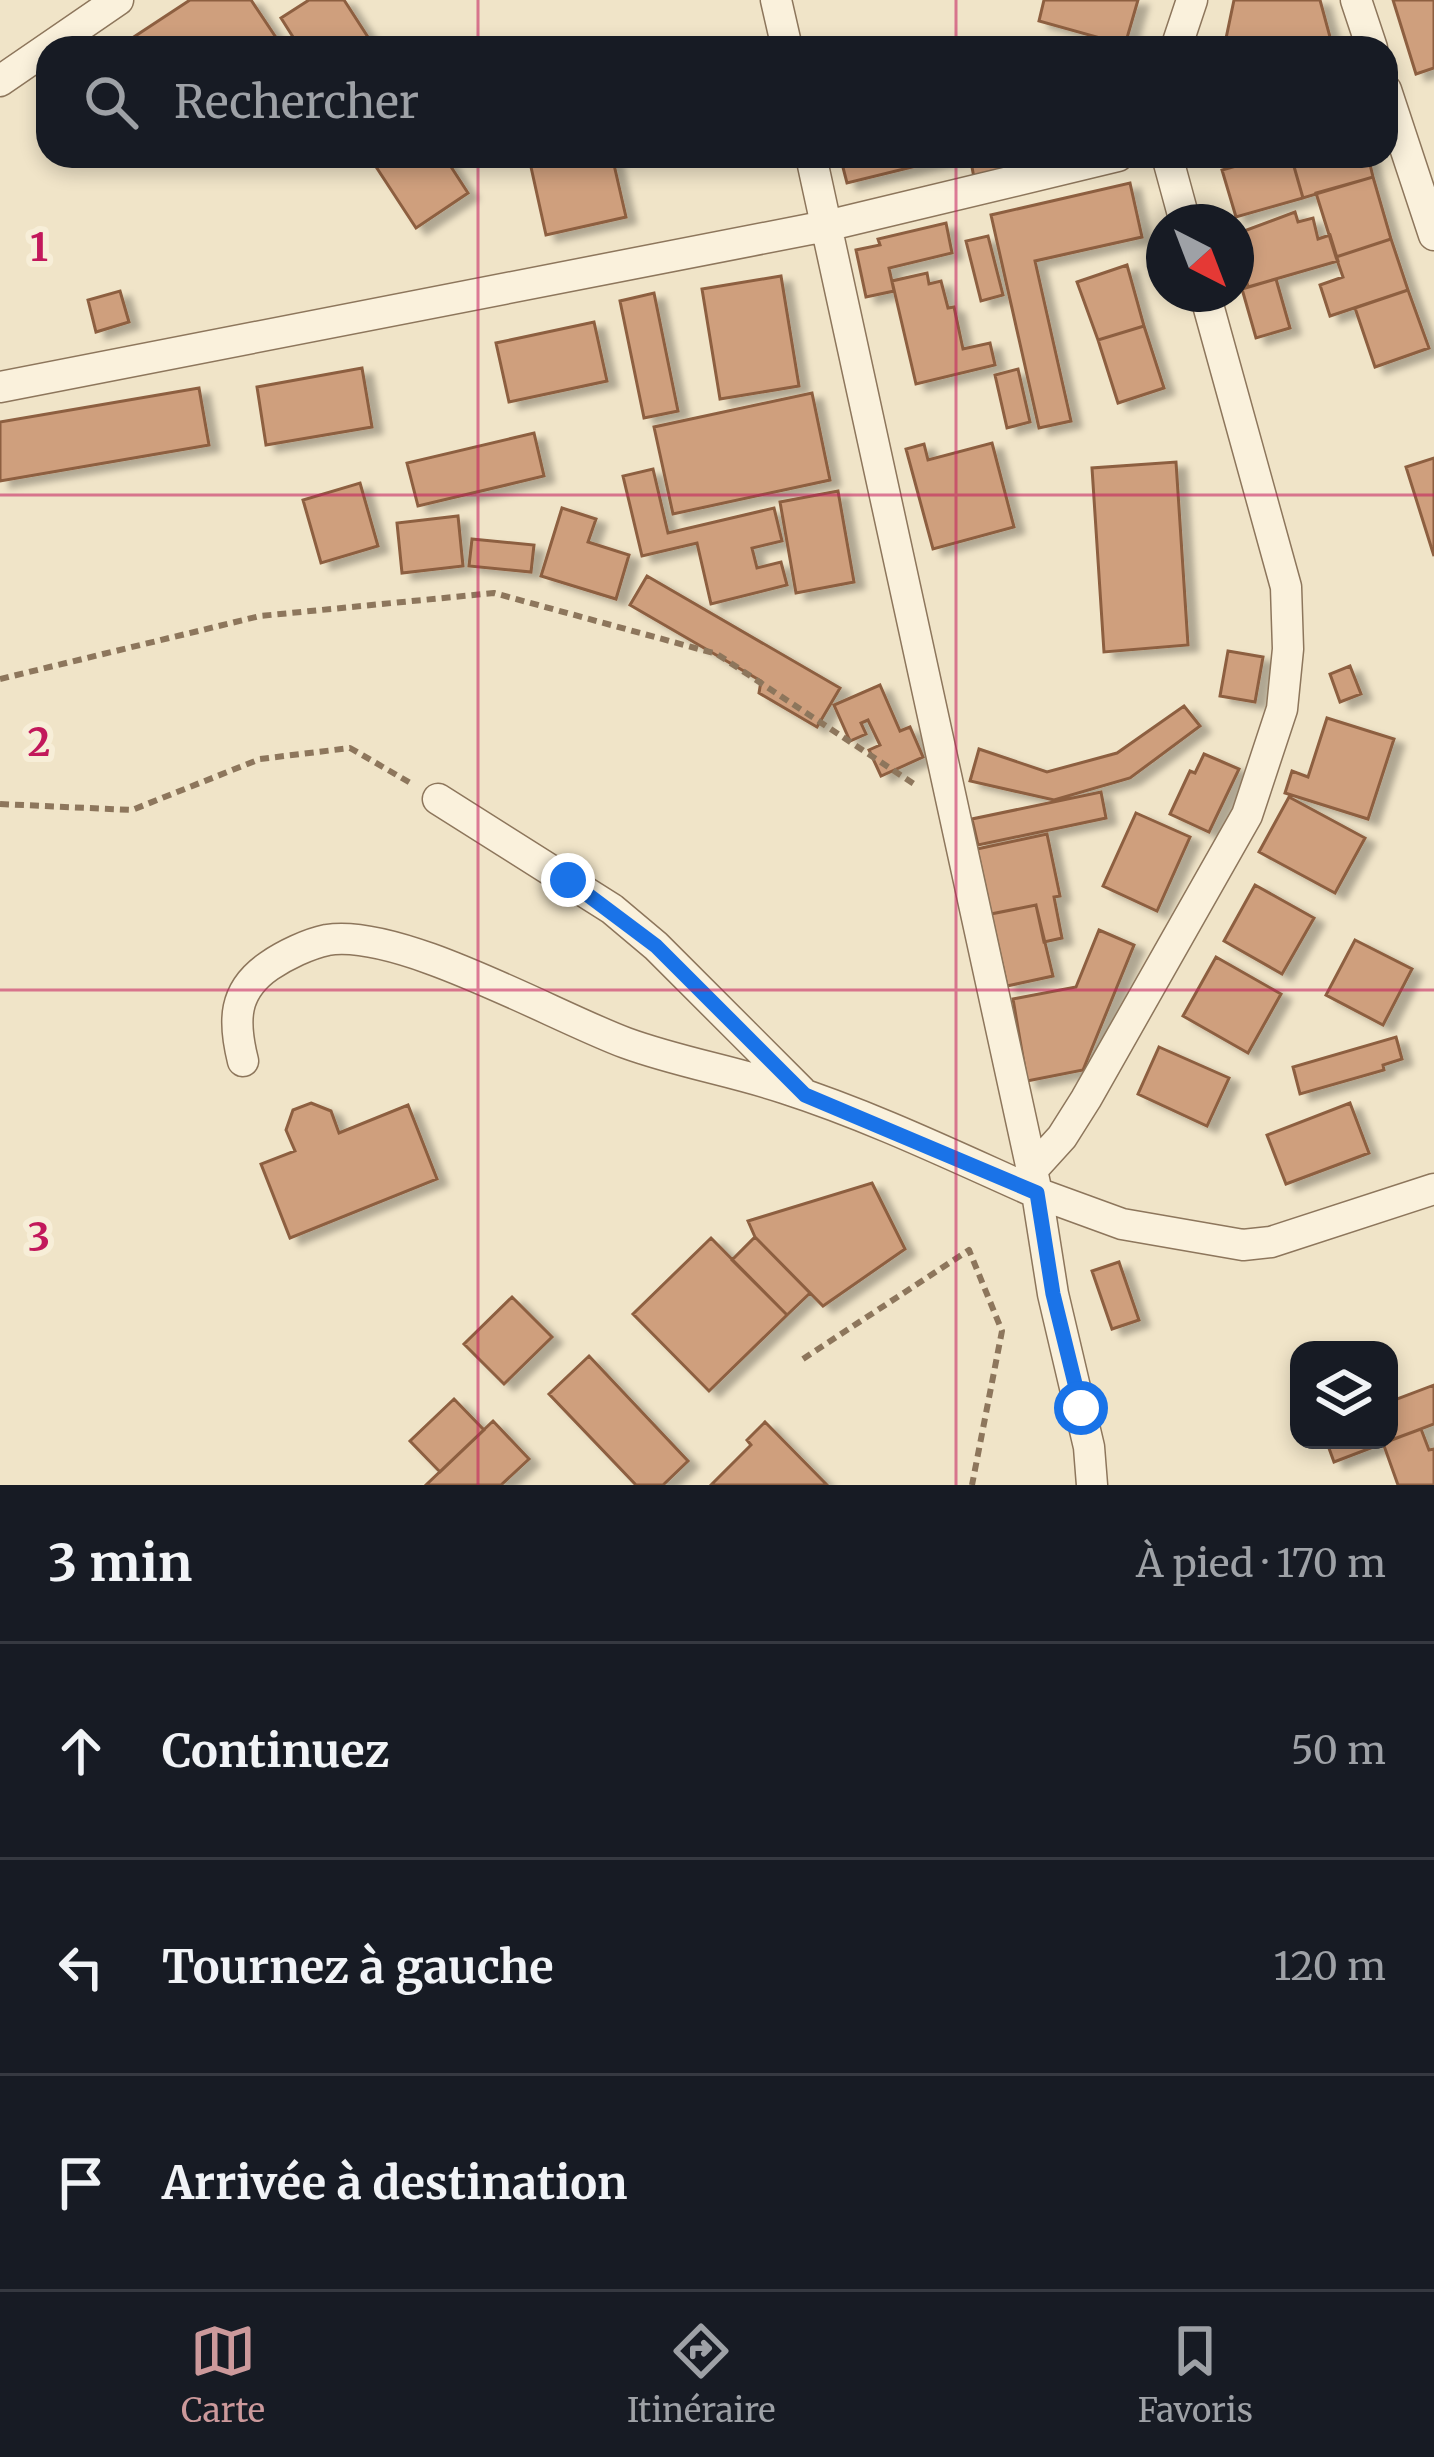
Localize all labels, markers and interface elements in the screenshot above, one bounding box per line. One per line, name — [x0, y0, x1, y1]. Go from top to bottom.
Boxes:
search box — [36, 36, 1398, 168]
icon: search — [78, 69, 144, 135]
text: Rechercher — [174, 74, 419, 130]
north arrow — [1146, 204, 1254, 312]
text: 1 — [30, 223, 48, 272]
text: 2 — [28, 718, 50, 767]
route end — [541, 853, 595, 907]
text: 3 — [28, 1213, 50, 1262]
map controls — [1290, 1341, 1398, 1449]
button: layers — [1290, 1341, 1398, 1449]
route start — [1054, 1381, 1108, 1435]
text: 3 min — [48, 1531, 192, 1595]
text: À pied · 170 m — [1136, 1539, 1386, 1588]
icon: ahead — [48, 1718, 114, 1784]
text: Continuez — [162, 1723, 389, 1779]
text: 50 m — [1291, 1726, 1386, 1775]
icon: left — [48, 1934, 114, 2000]
text: Tournez à gauche — [162, 1939, 554, 1995]
text: 120 m — [1273, 1942, 1386, 1991]
icon: arrive — [48, 2150, 114, 2216]
text: Arrivée à destination — [162, 2155, 628, 2211]
tab: Carte — [181, 2318, 265, 2431]
tab: Itinéraire — [627, 2318, 776, 2431]
tab: Favoris — [1138, 2318, 1253, 2431]

